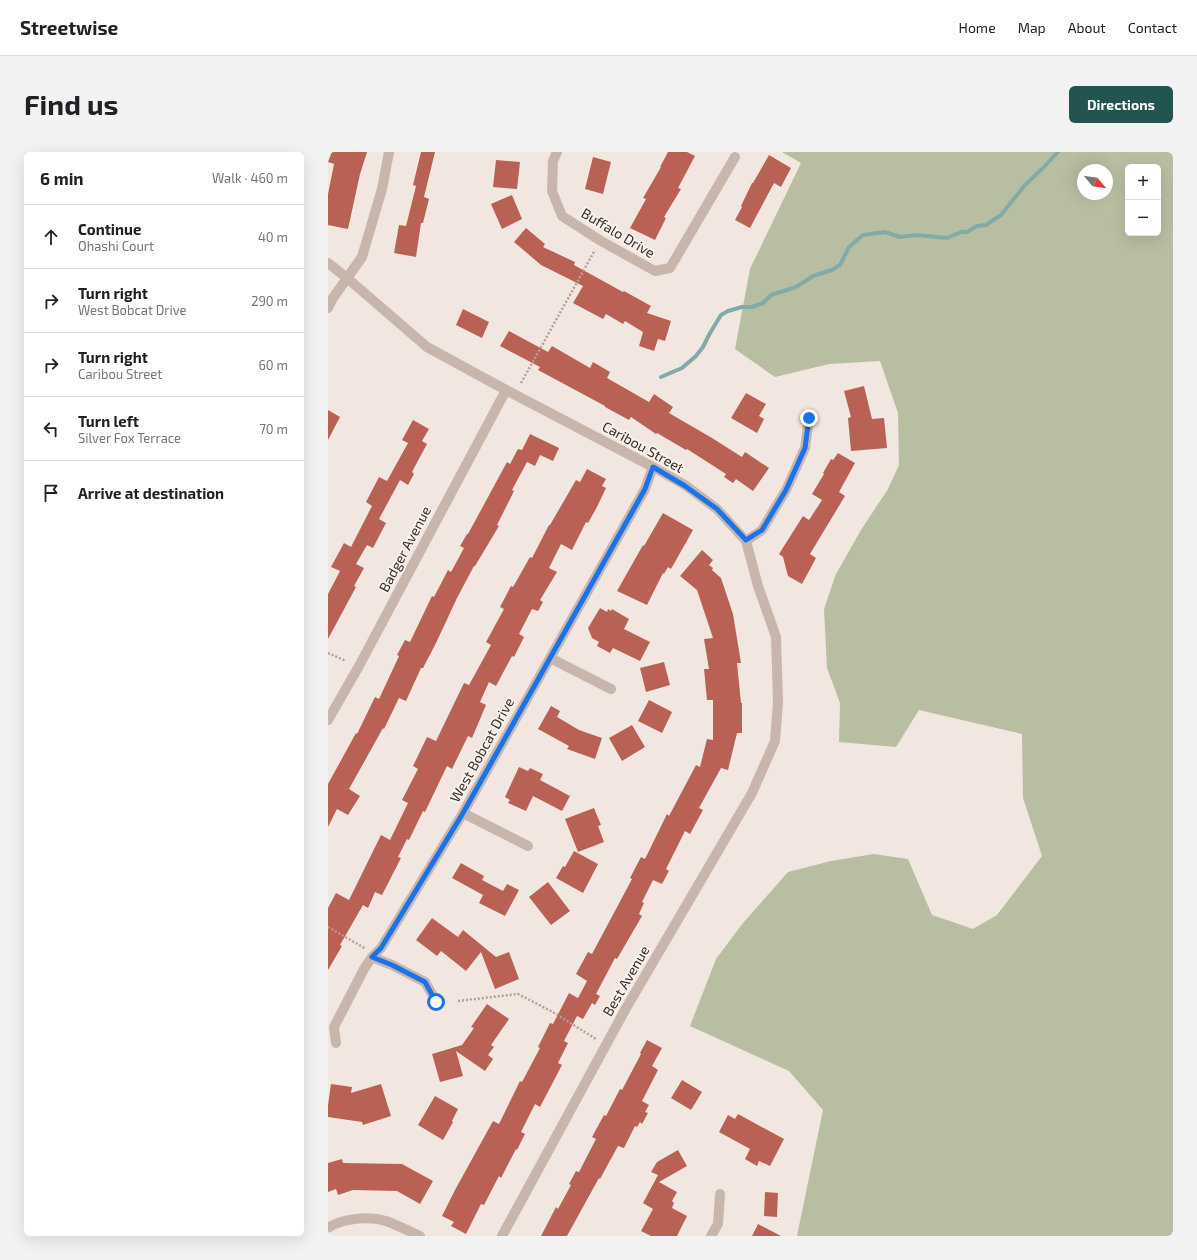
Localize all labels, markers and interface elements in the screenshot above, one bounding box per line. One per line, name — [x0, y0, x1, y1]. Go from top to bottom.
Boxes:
text: Streetwise — [20, 16, 118, 39]
text: Home — [959, 19, 996, 36]
text: Map — [1018, 19, 1046, 36]
text: About — [1068, 19, 1106, 36]
text: Contact — [1128, 19, 1177, 36]
button: Directions — [1069, 86, 1173, 123]
text: Find us — [24, 87, 118, 121]
north arrow — [1077, 164, 1113, 200]
map controls — [1125, 164, 1161, 236]
button: + — [1125, 164, 1161, 200]
text: 6 min — [40, 168, 84, 188]
text: Walk · 460 m — [212, 170, 288, 186]
button: − — [1125, 200, 1161, 236]
street label: Buffalo Drive — [578, 204, 658, 261]
text: Continue — [78, 220, 141, 238]
icon: ahead — [40, 226, 62, 248]
text: 40 m — [258, 229, 288, 245]
text: Ohashi Court — [78, 238, 154, 254]
text: Turn right — [78, 284, 148, 302]
icon: right — [40, 290, 62, 312]
text: 290 m — [251, 293, 288, 309]
text: West Bobcat Drive — [78, 302, 187, 318]
text: Turn right — [78, 348, 148, 366]
icon: right — [40, 354, 62, 376]
text: 60 m — [258, 357, 288, 373]
text: Caribou Street — [78, 366, 162, 382]
route end — [800, 409, 818, 427]
text: Turn left — [78, 412, 139, 430]
street label: Caribou Street — [599, 417, 687, 476]
icon: left — [40, 418, 62, 440]
text: 70 m — [259, 421, 288, 437]
text: Silver Fox Terrace — [78, 430, 181, 446]
icon: arrive — [40, 482, 62, 504]
text: Arrive at destination — [78, 484, 224, 502]
street label: Badger Avenue — [375, 503, 434, 595]
street label: West Bobcat Drive — [446, 694, 517, 805]
street label: Best Avenue — [599, 943, 653, 1019]
route start — [427, 993, 445, 1011]

